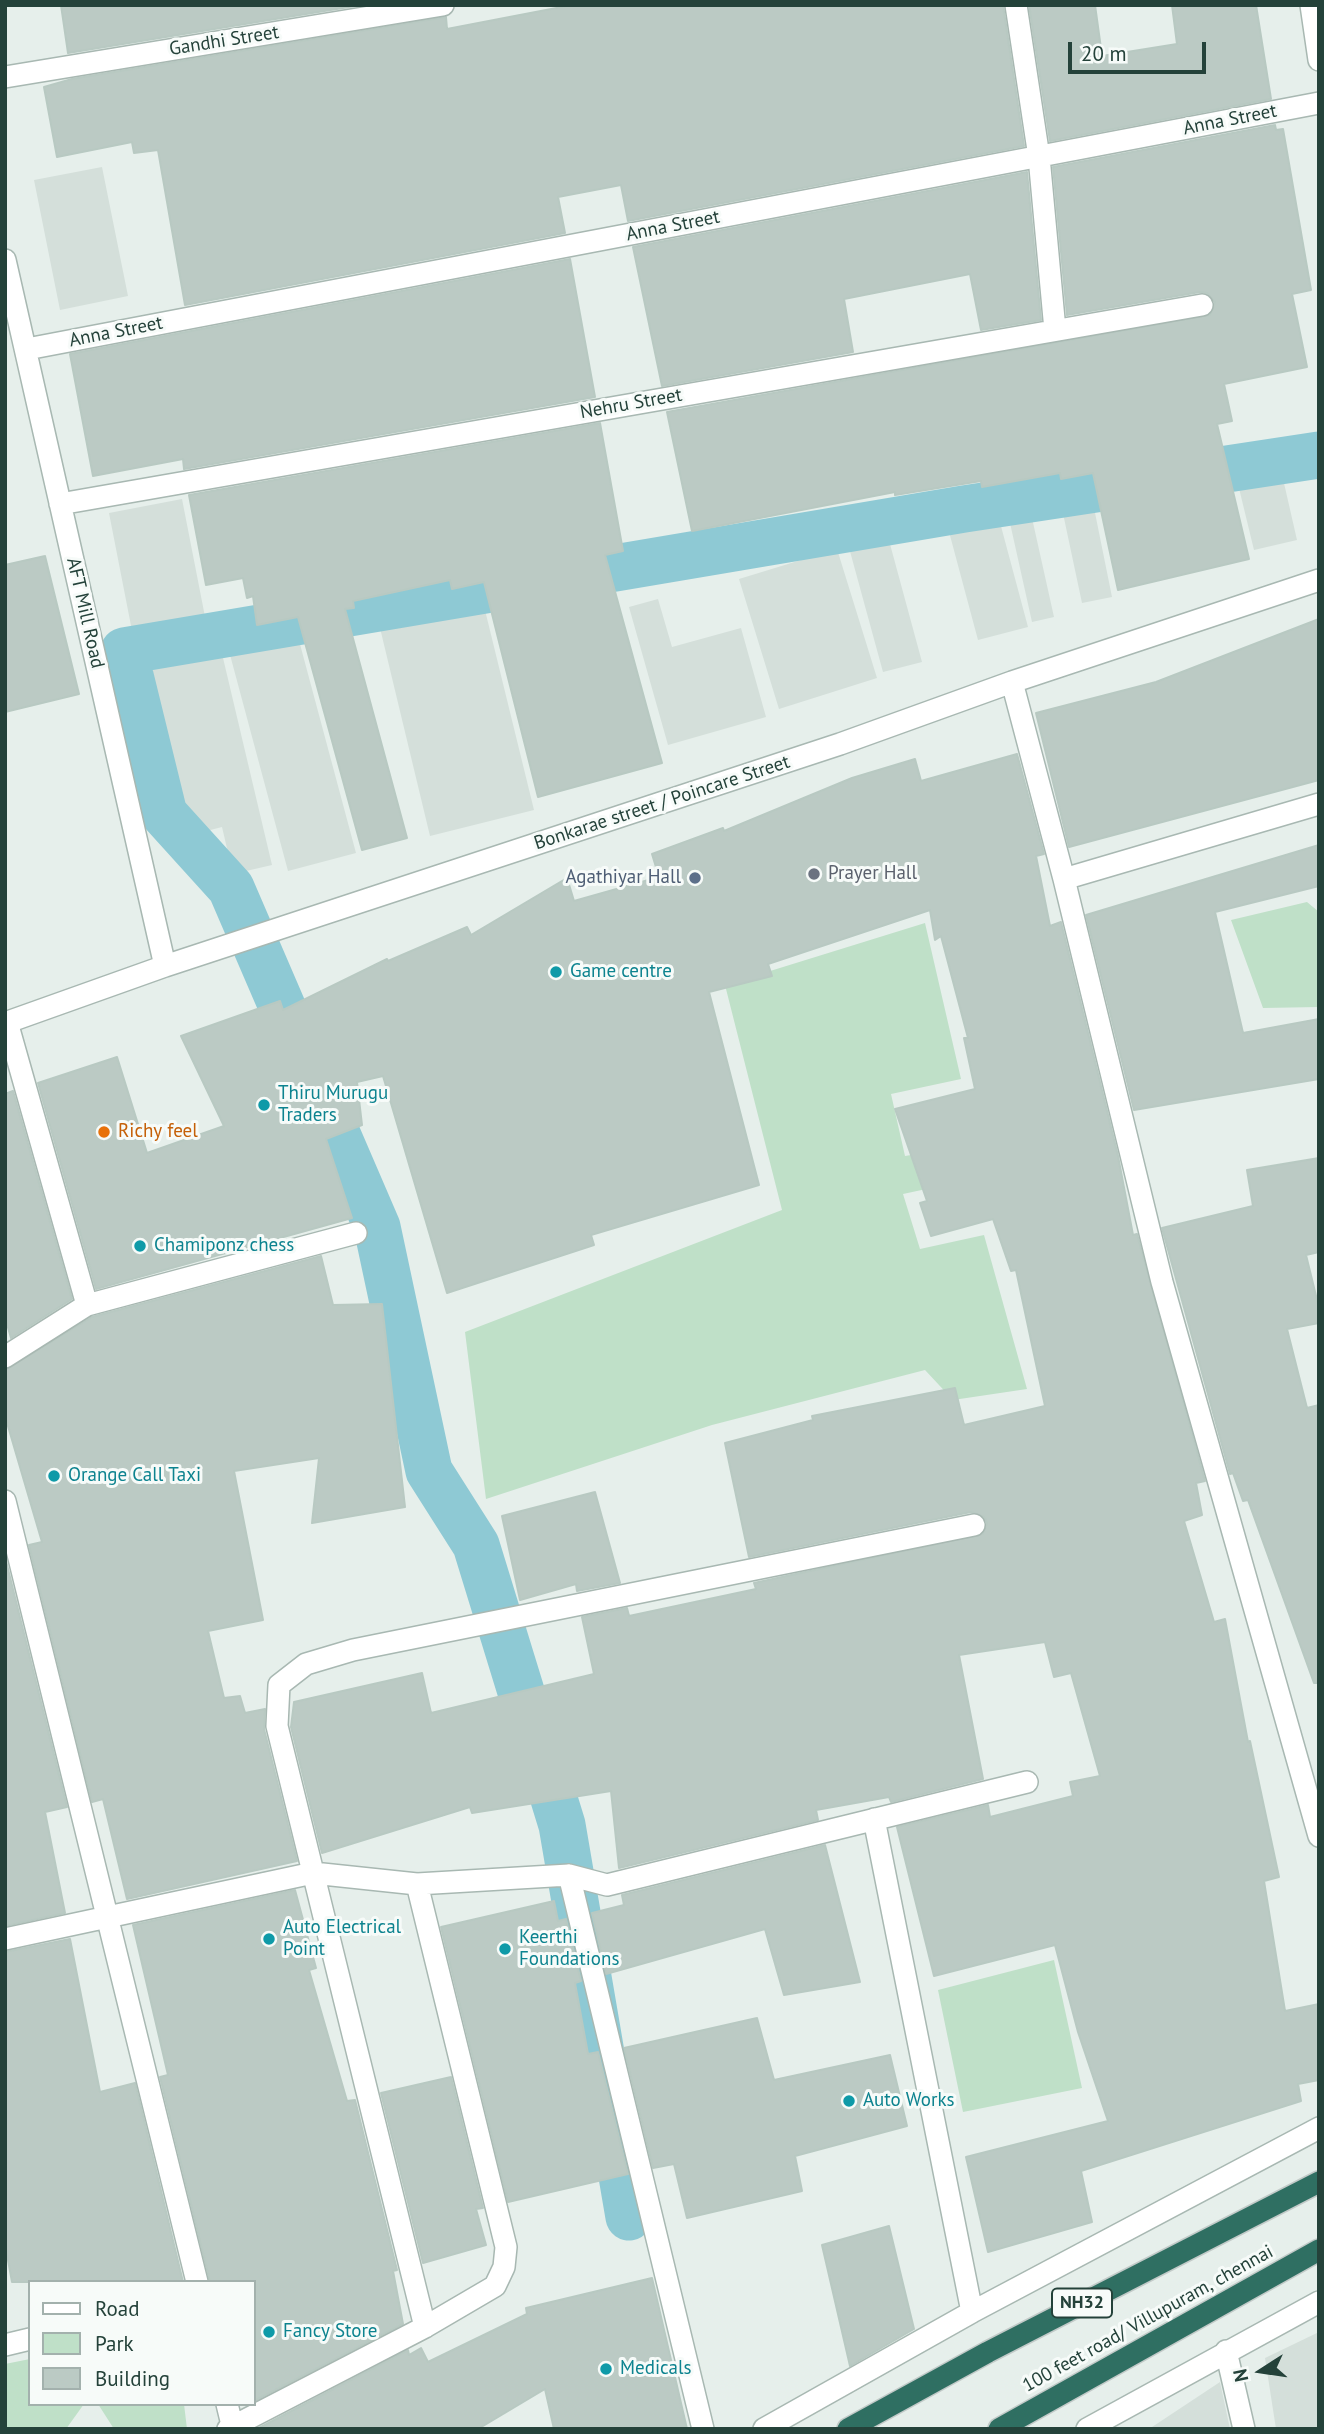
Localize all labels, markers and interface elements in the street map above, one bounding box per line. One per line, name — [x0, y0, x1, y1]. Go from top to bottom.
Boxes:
street label: Gandhi Street — [168, 21, 280, 61]
scale bar — [1072, 28, 1210, 72]
text: 20 m — [1081, 40, 1127, 67]
street label: Anna Street — [1181, 100, 1279, 140]
street label: Anna Street — [624, 206, 722, 246]
street label: Anna Street — [67, 312, 165, 352]
street label: Nehru Street — [578, 384, 684, 424]
street label: AFT Mill Road — [61, 555, 109, 671]
street label: Bonkarae street / Poincare Street — [531, 751, 793, 855]
place label: Prayer Hall — [828, 863, 917, 885]
marker: Prayer Hall — [806, 866, 822, 882]
place label: Agathiyar Hall — [565, 867, 681, 889]
marker: Agathiyar Hall — [687, 870, 703, 886]
place label: Game centre — [570, 961, 672, 983]
marker: Game centre — [548, 964, 564, 980]
place label: Thiru Murugu Traders — [278, 1083, 388, 1127]
marker: Thiru Murugu Traders — [256, 1097, 272, 1113]
place label: Richy feel — [118, 1121, 198, 1143]
marker: Richy feel — [96, 1124, 112, 1140]
place label: Chamiponz chess — [154, 1235, 294, 1257]
marker: Chamiponz chess — [132, 1238, 148, 1254]
place label: Orange Call Taxi — [68, 1465, 201, 1487]
marker: Orange Call Taxi — [46, 1468, 62, 1484]
place label: Auto Electrical Point — [283, 1917, 401, 1961]
place label: Keerthi Foundations — [519, 1927, 619, 1971]
marker: Auto Electrical Point — [261, 1931, 277, 1947]
marker: Keerthi Foundations — [497, 1941, 513, 1957]
place label: Auto Works — [863, 2090, 955, 2112]
marker: Auto Works — [841, 2093, 857, 2109]
street label: 100 feet road/ Villupuram, chennai — [1019, 2240, 1277, 2398]
legend — [28, 2280, 256, 2406]
road number: NH32 — [1052, 2288, 1112, 2318]
text: Road — [95, 2295, 139, 2322]
place label: Fancy Store — [283, 2321, 378, 2343]
marker: Fancy Store — [261, 2324, 277, 2340]
text: Park — [95, 2330, 134, 2357]
north arrow — [1226, 2336, 1296, 2406]
place label: Medicals — [620, 2358, 692, 2380]
marker: Medicals — [598, 2361, 614, 2377]
text: Building — [95, 2365, 170, 2392]
text: N — [1227, 2367, 1253, 2384]

